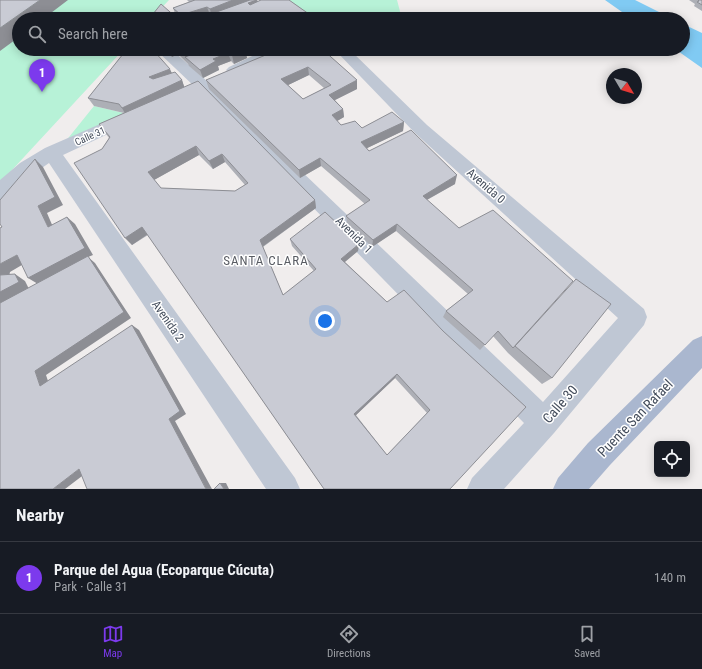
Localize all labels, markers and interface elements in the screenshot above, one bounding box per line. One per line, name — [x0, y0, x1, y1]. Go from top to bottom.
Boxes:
search box — [12, 12, 690, 56]
icon: search — [26, 23, 48, 45]
text: Search here — [58, 25, 128, 43]
pin: 1 — [29, 59, 55, 92]
north arrow — [606, 68, 642, 104]
street label: Calle 31 — [73, 124, 107, 148]
street label: Avenida 0 — [464, 166, 508, 207]
street label: Avenida 1 — [333, 214, 375, 256]
district label: SANTA CLARA — [223, 253, 309, 268]
street label: Avenida 2 — [149, 298, 187, 344]
your location — [315, 311, 335, 331]
street label: Puente San Rafael — [594, 376, 676, 460]
street label: Calle 30 — [539, 382, 581, 426]
map controls — [654, 441, 690, 477]
button: locate — [654, 441, 690, 477]
text: Nearby — [16, 505, 64, 525]
text: Parque del Agua (Ecoparque Cúcuta) — [54, 561, 274, 579]
text: 1 — [26, 570, 32, 585]
text: 140 m — [654, 570, 686, 585]
text: Park · Calle 31 — [54, 579, 128, 594]
tab: Map — [102, 623, 124, 660]
tab: Directions — [327, 623, 371, 660]
tab: Saved — [574, 623, 600, 660]

